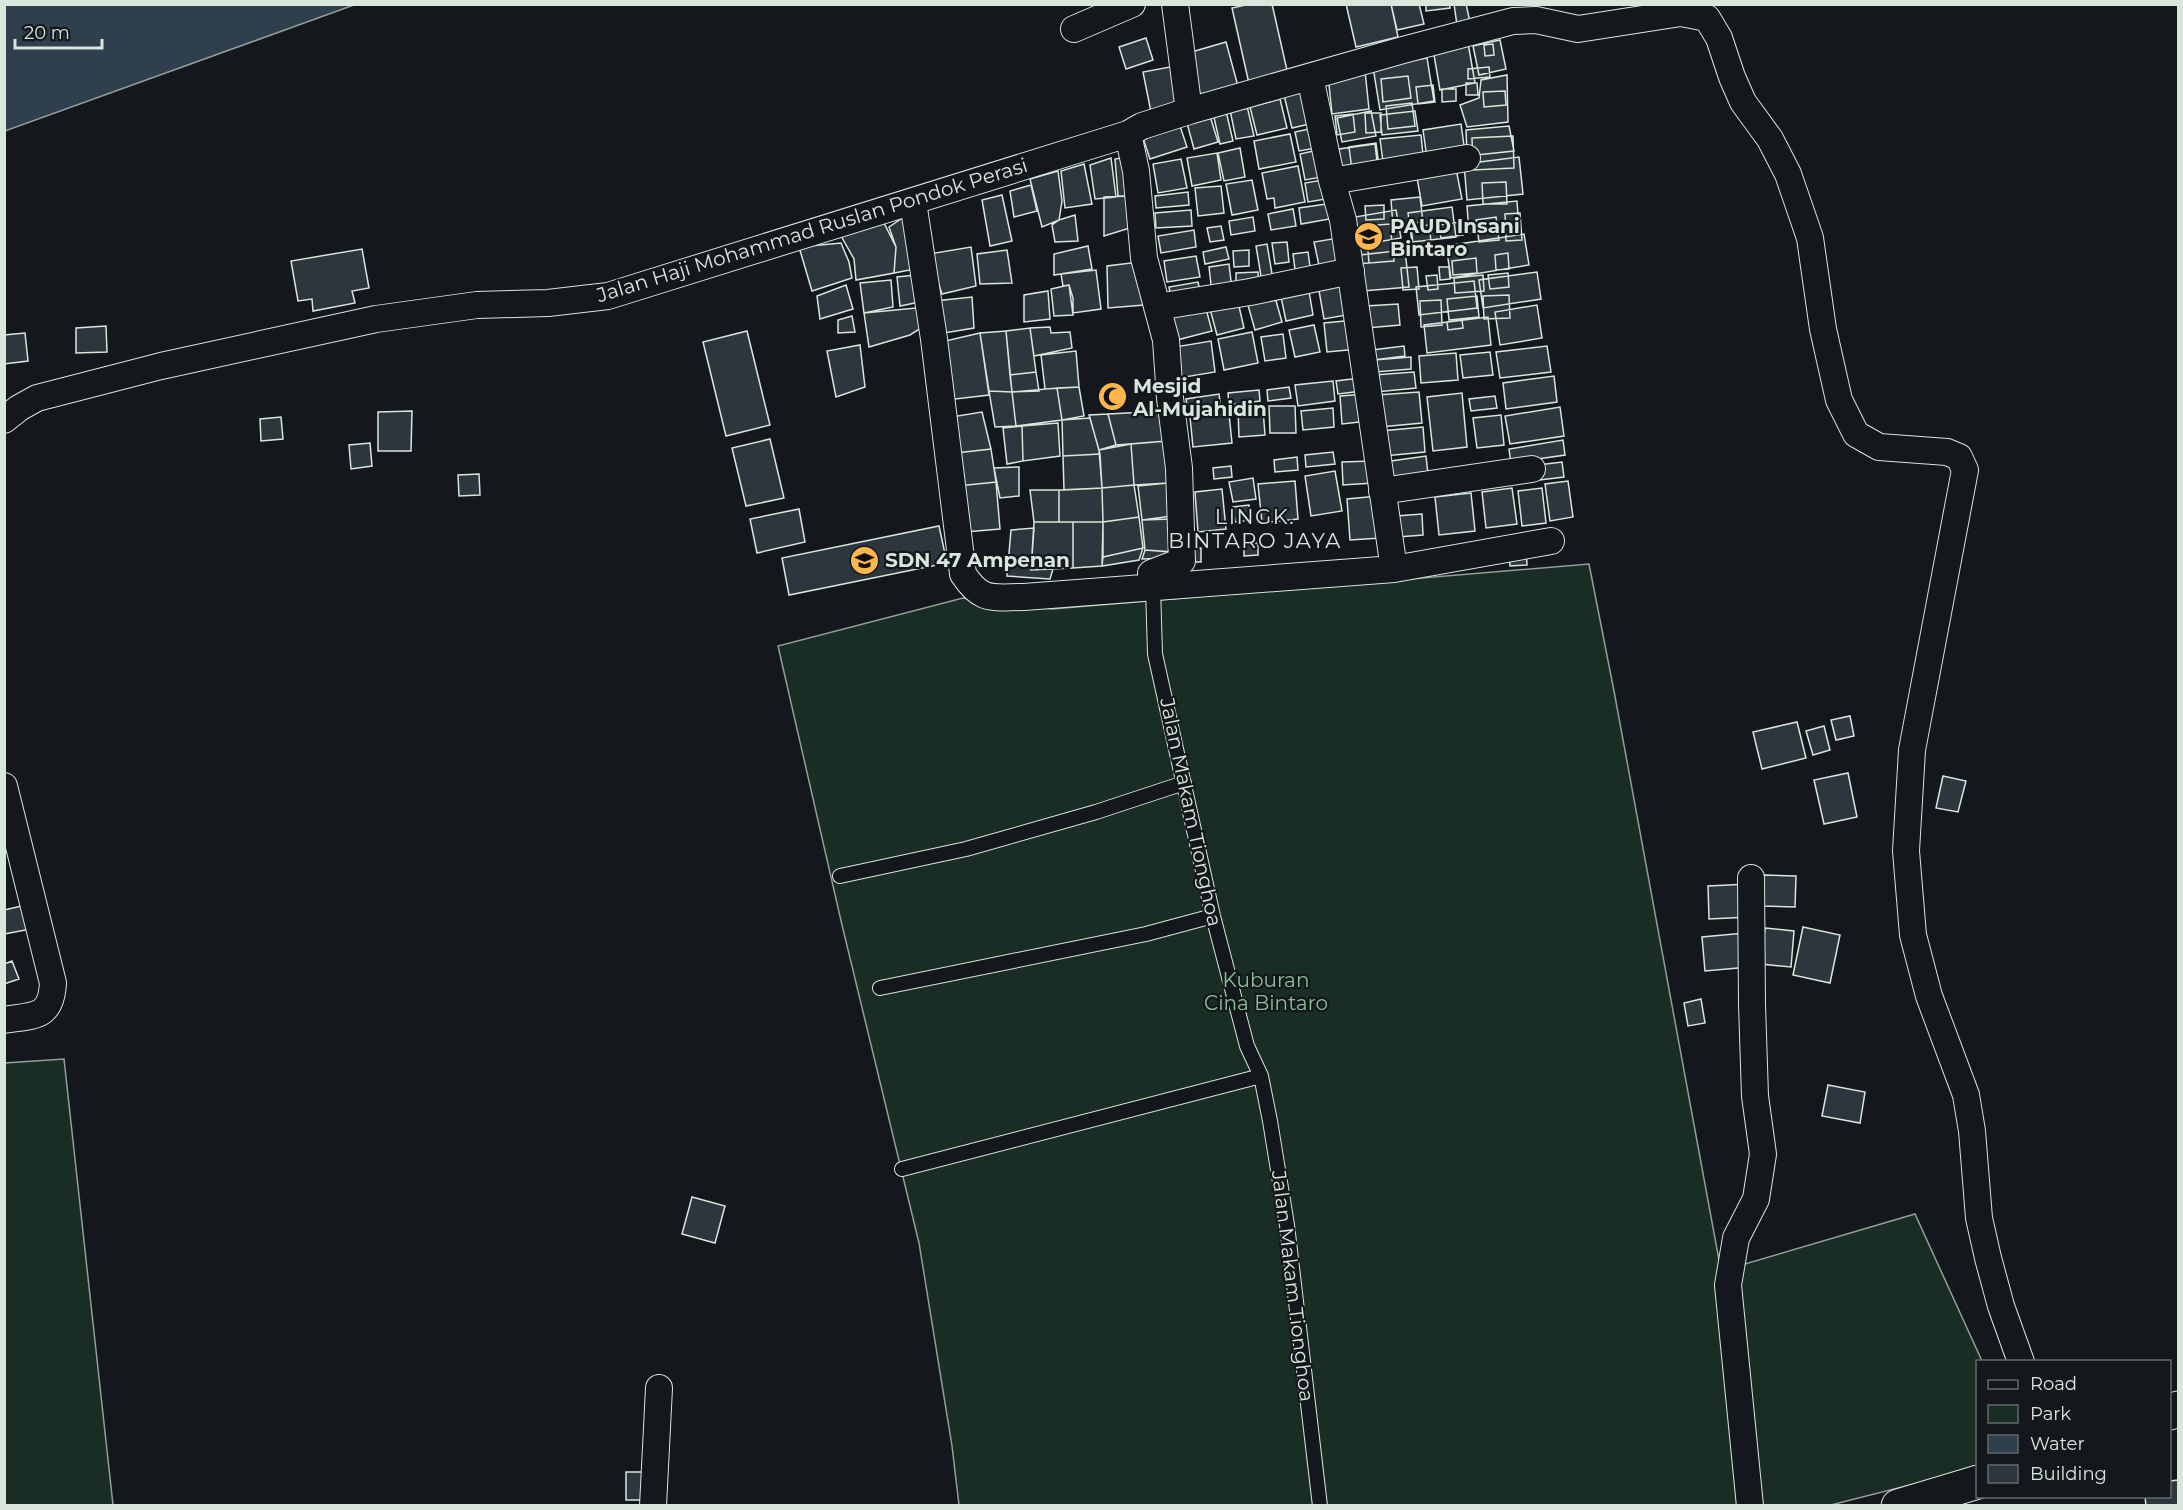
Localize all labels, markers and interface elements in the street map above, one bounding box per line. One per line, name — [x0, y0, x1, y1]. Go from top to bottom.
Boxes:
scale bar — [15, 12, 102, 50]
text: 20 m — [24, 22, 70, 44]
street label: Jalan Haji Mohammad Ruslan Pondok Perasi — [593, 153, 1030, 307]
place label: PAUD Insani Bintaro — [1390, 214, 1520, 261]
school or university icon: PAUD Insani Bintaro — [1353, 221, 1385, 253]
place label: Mesjid Al-Mujahidin — [1132, 374, 1267, 421]
mosque icon: Mesjid Al-Mujahidin — [1096, 381, 1128, 413]
district label: LINGK. BINTARO JAYA — [1168, 504, 1342, 553]
school or university icon: SDN 47 Ampenan — [848, 544, 880, 576]
place label: SDN 47 Ampenan — [885, 548, 1070, 572]
street label: Jalan Makam Tionghoa — [1155, 695, 1227, 928]
park label: Kuburan Cina Bintaro — [1204, 968, 1328, 1015]
street label: Jalan Makam Tionghoa — [1267, 1168, 1319, 1403]
legend — [1976, 1360, 2171, 1498]
text: Road — [2030, 1373, 2077, 1395]
text: Park — [2030, 1403, 2071, 1425]
text: Water — [2030, 1433, 2085, 1455]
text: Building — [2030, 1463, 2107, 1485]

